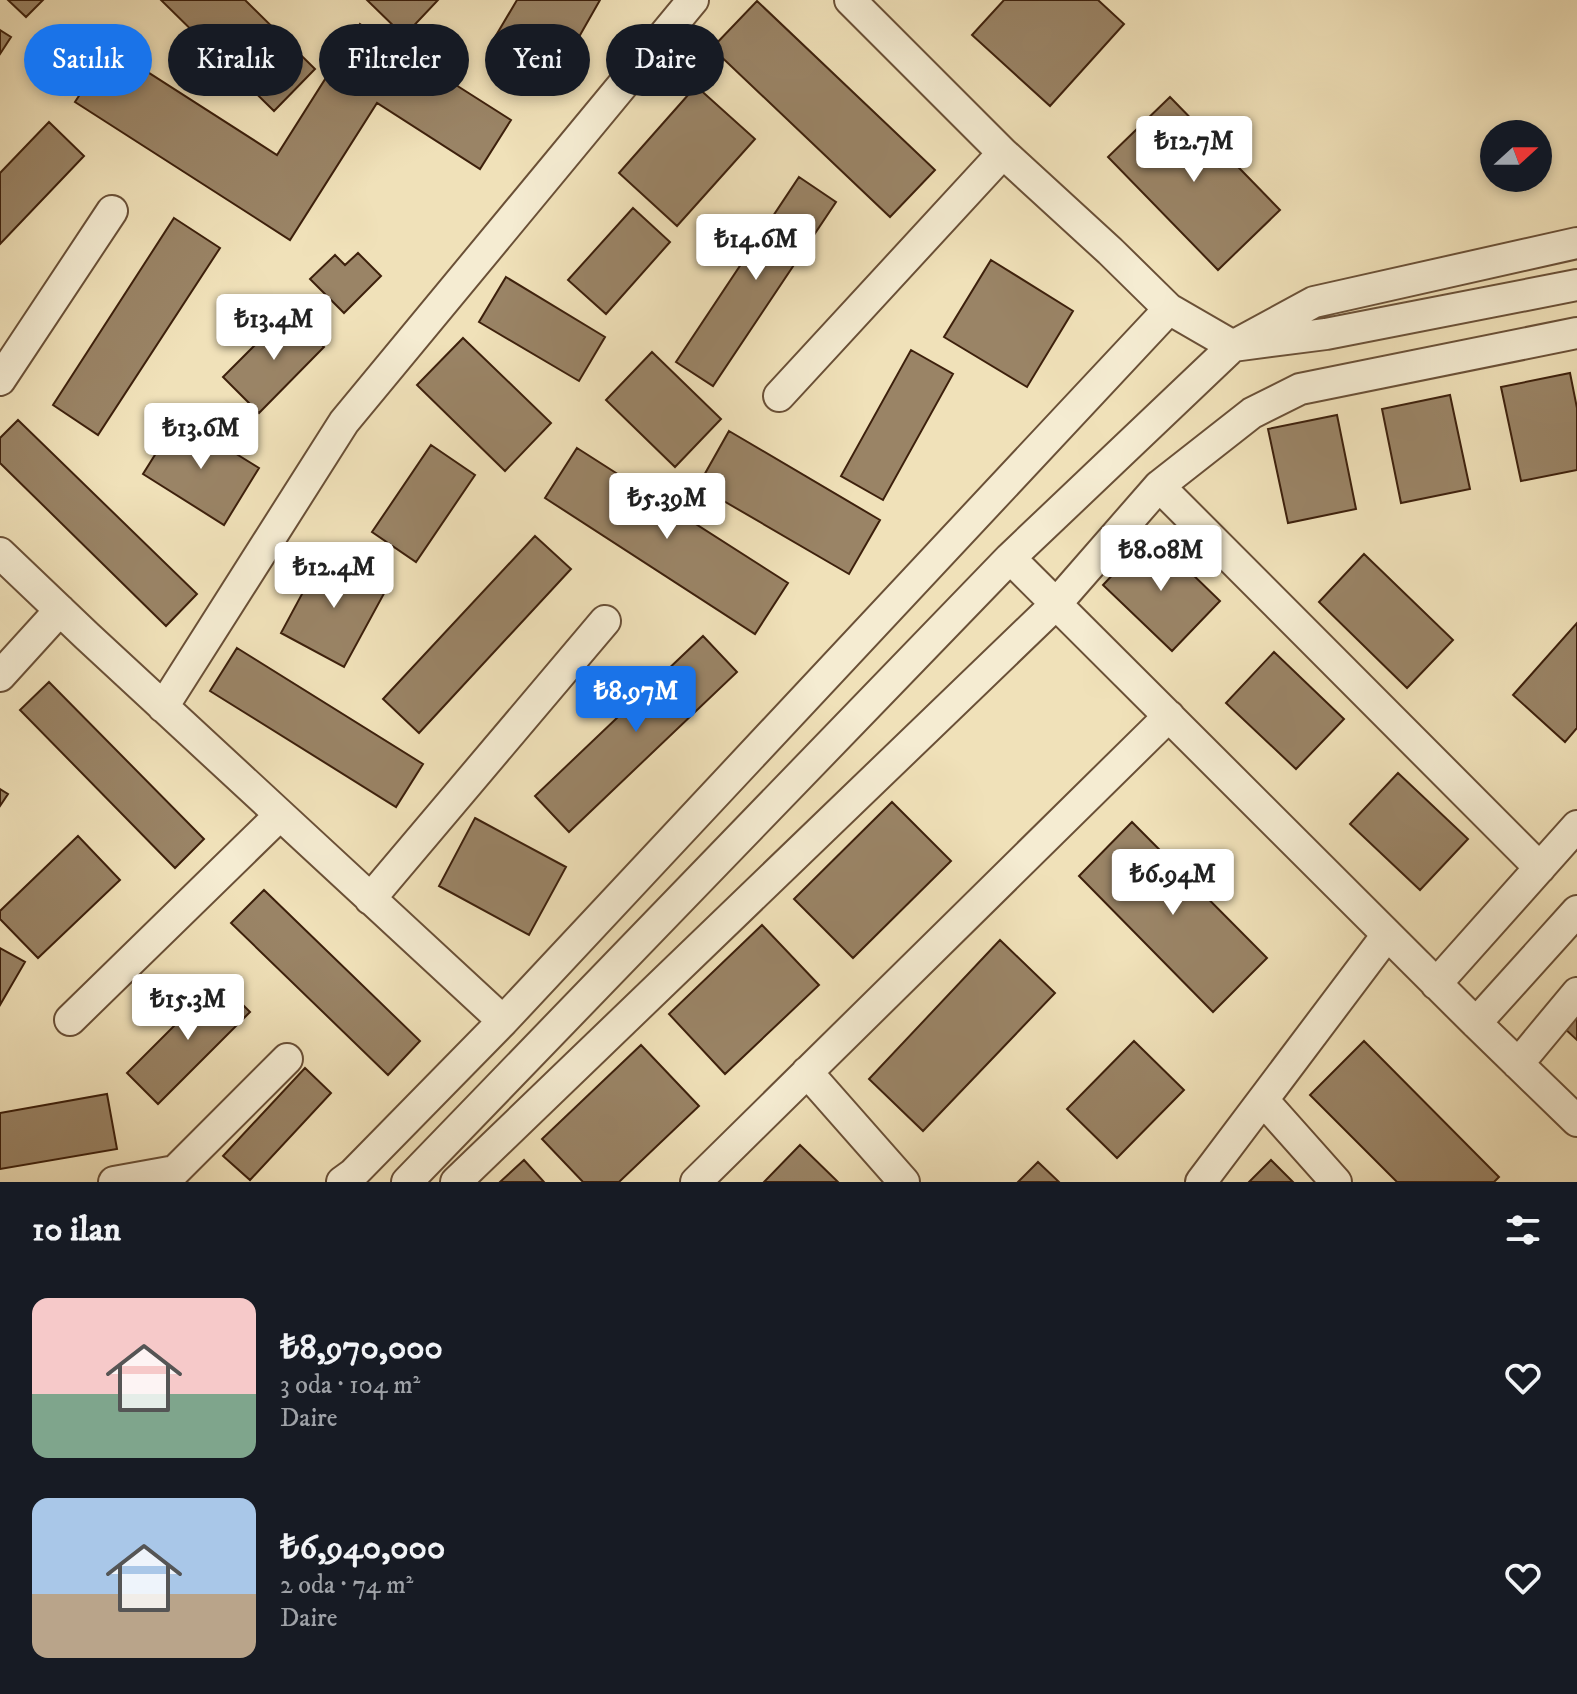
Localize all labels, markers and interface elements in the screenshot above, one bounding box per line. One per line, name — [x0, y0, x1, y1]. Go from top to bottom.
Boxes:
chip: Satılık — [24, 24, 152, 96]
chip: Kiralık — [168, 24, 303, 96]
chip: Filtreler — [319, 24, 469, 96]
chip: Yeni — [485, 24, 590, 96]
chip: Daire — [606, 24, 724, 96]
pin: ₺12.7M — [1129, 116, 1259, 184]
north arrow — [1480, 120, 1552, 192]
map controls — [1480, 120, 1552, 192]
text: ₺12.7M — [1154, 125, 1234, 158]
pin: ₺14.6M — [691, 214, 821, 282]
text: ₺14.6M — [714, 223, 798, 256]
pin: ₺13.4M — [209, 294, 339, 362]
text: ₺13.4M — [234, 303, 314, 336]
pin: ₺13.6M — [136, 403, 266, 471]
text: ₺13.6M — [162, 412, 240, 445]
pin: ₺5.39M — [602, 473, 732, 541]
text: ₺5.39M — [627, 482, 707, 515]
pin: ₺8.08M — [1096, 525, 1226, 593]
text: ₺8.08M — [1119, 534, 1203, 567]
pin: ₺12.4M — [269, 542, 399, 610]
text: ₺12.4M — [293, 551, 375, 584]
pin: ₺8.97M — [571, 666, 701, 734]
text: ₺8.97M — [594, 675, 678, 708]
pin: ₺6.94M — [1108, 849, 1238, 917]
text: ₺6.94M — [1130, 858, 1216, 891]
pin: ₺15.3M — [123, 974, 253, 1042]
text: ₺15.3M — [150, 983, 226, 1016]
icon: filters — [1501, 1208, 1545, 1252]
text: 10 ilan — [32, 1209, 121, 1251]
text: ₺8,970,000 — [280, 1327, 443, 1369]
icon: home — [96, 1330, 192, 1426]
icon: heart — [1501, 1356, 1545, 1400]
text: 3 oda · 104 m² — [280, 1369, 420, 1402]
text: Daire — [280, 1402, 338, 1435]
text: ₺6,940,000 — [280, 1527, 445, 1569]
icon: home — [96, 1530, 192, 1626]
icon: heart — [1501, 1556, 1545, 1600]
text: 2 oda · 74 m² — [280, 1569, 413, 1602]
text: Daire — [280, 1602, 338, 1635]

